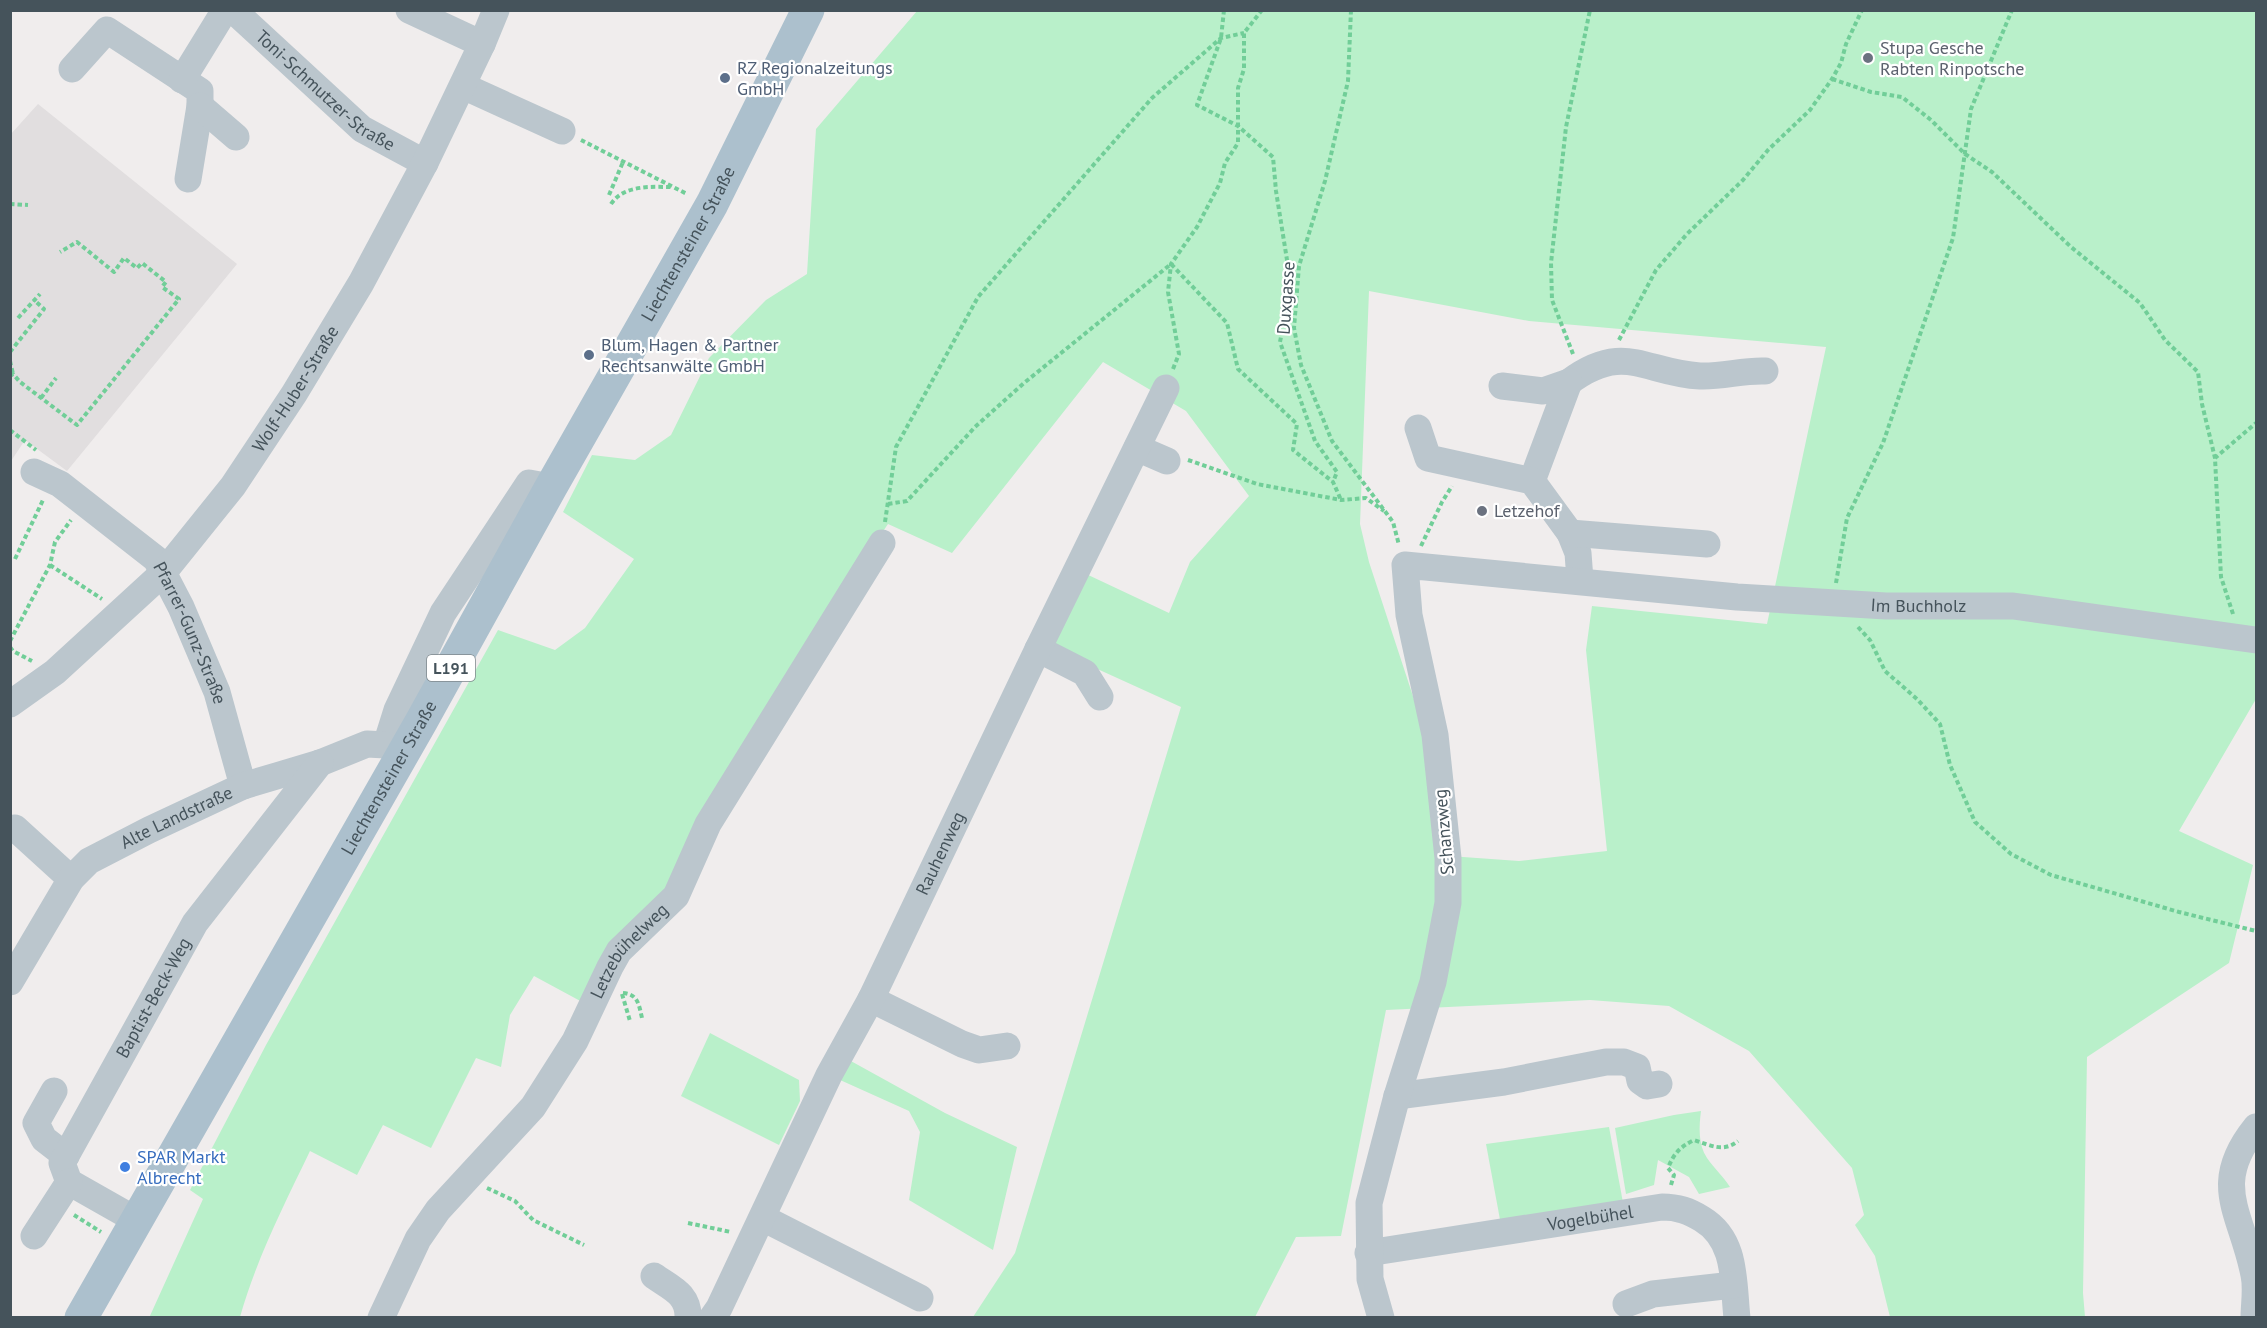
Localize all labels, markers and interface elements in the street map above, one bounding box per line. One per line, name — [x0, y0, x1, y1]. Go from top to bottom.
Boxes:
street label: Toni-Schmutzer-Straße — [251, 25, 399, 156]
place label: Stupa Gesche Rabten Rinpotsche — [1880, 36, 2024, 80]
marker: Stupa Gesche Rabten Rinpotsche — [1861, 51, 1875, 65]
place label: RZ Regionalzeitungs GmbH — [737, 56, 893, 100]
marker: RZ Regionalzeitungs GmbH — [718, 71, 732, 85]
street label: Liechtensteiner Straße — [636, 162, 740, 325]
street label: Duxgasse — [1271, 261, 1300, 335]
street label: Wolf-Huber-Straße — [247, 321, 344, 456]
place label: Blum, Hagen & Partner Rechtsanwälte GmbH — [601, 333, 779, 377]
marker: Blum, Hagen & Partner Rechtsanwälte GmbH — [582, 348, 596, 362]
place label: Letzehof — [1494, 499, 1561, 522]
marker: Letzehof — [1475, 504, 1489, 518]
street label: Pfarrer-Gunz-Straße — [148, 558, 232, 706]
street label: Im Buchholz — [1870, 593, 1966, 617]
road number: L191 — [427, 655, 475, 681]
street label: Liechtensteiner Straße — [336, 696, 442, 859]
street label: Alte Landstraße — [116, 780, 236, 854]
street label: Schanzweg — [1428, 788, 1459, 876]
street label: Rauhenweg — [910, 808, 970, 899]
street label: Letzebühelweg — [585, 898, 673, 1002]
street label: Baptist-Beck-Weg — [110, 933, 196, 1062]
place label: SPAR Markt Albrecht — [137, 1145, 226, 1189]
marker: SPAR Markt Albrecht — [118, 1160, 132, 1174]
street label: Vogelbühel — [1545, 1200, 1636, 1236]

